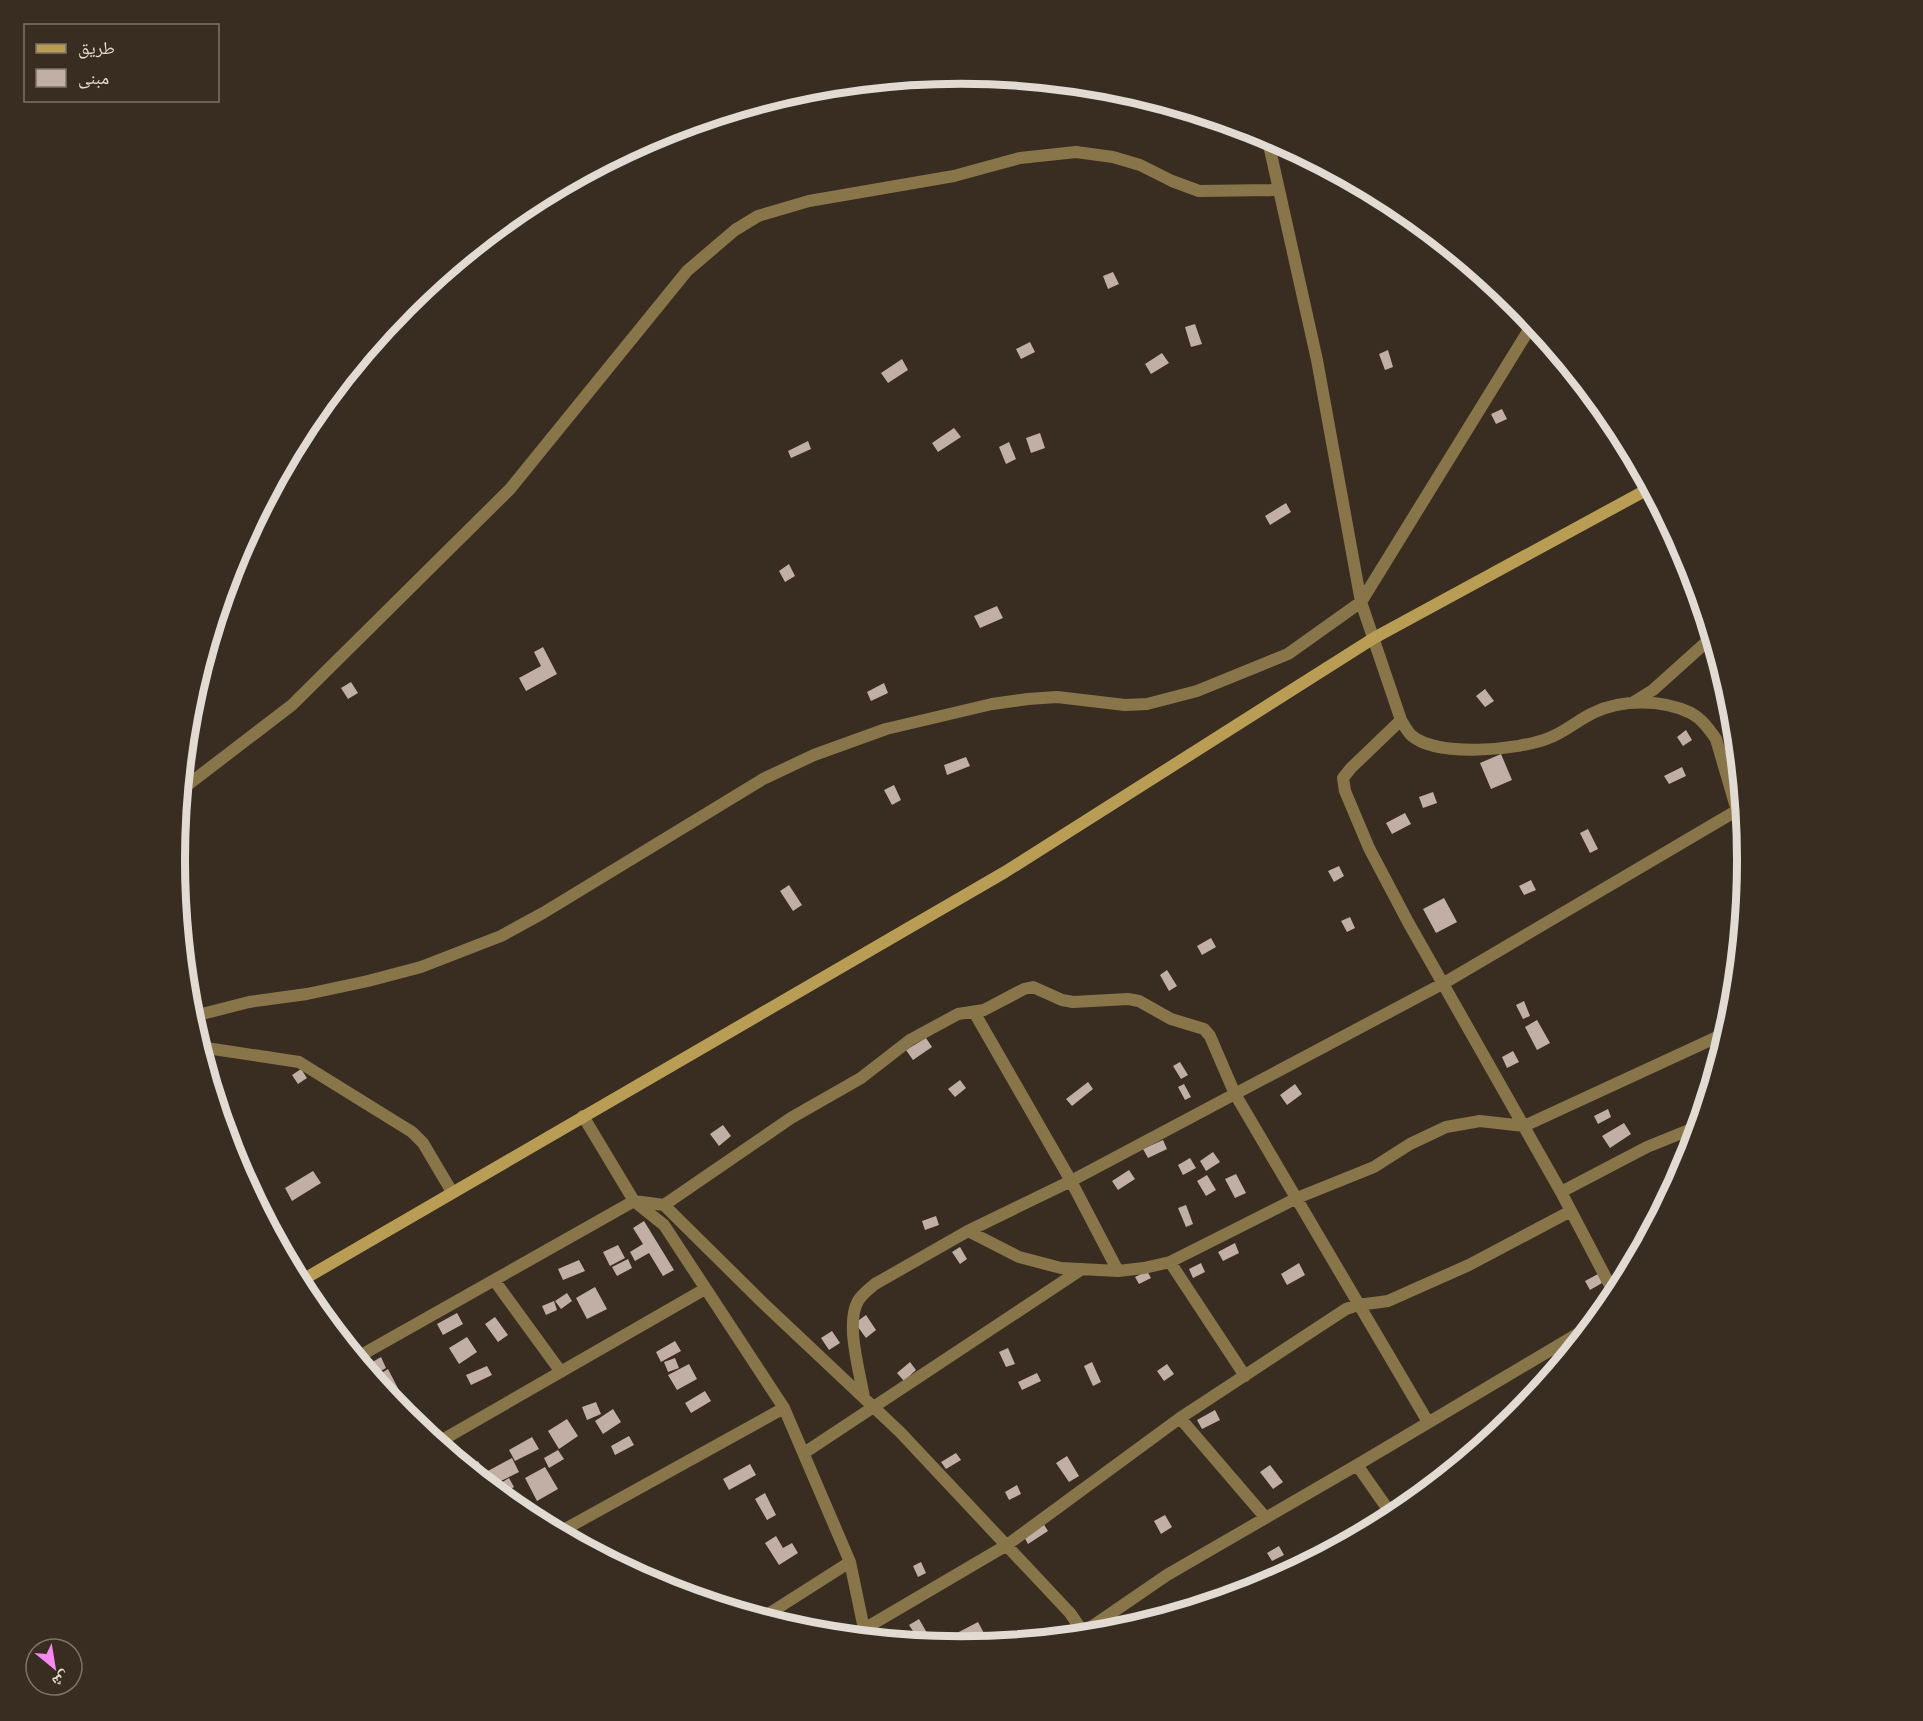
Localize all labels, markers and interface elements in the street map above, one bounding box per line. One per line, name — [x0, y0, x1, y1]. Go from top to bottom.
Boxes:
legend — [24, 24, 219, 102]
text: طريق — [78, 35, 115, 60]
text: مبنى — [78, 65, 109, 90]
north arrow — [24, 1637, 84, 1697]
text: ش — [48, 1665, 74, 1694]

